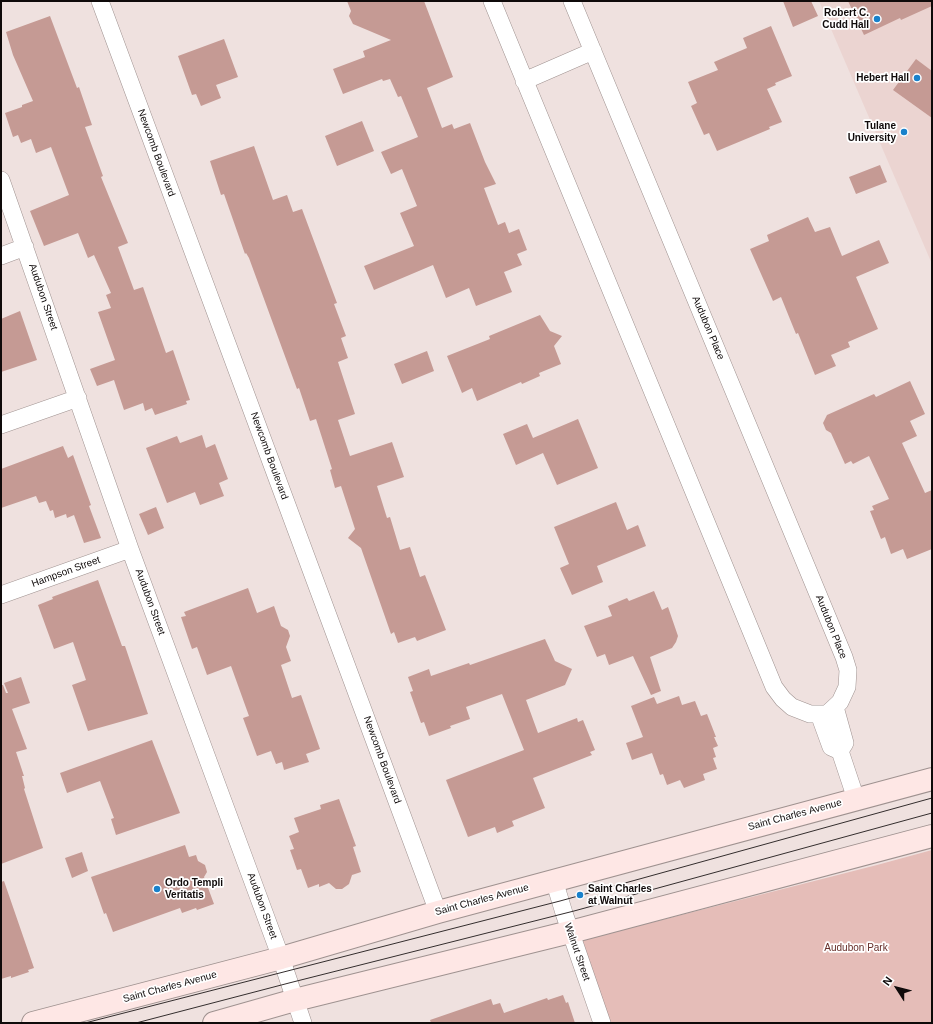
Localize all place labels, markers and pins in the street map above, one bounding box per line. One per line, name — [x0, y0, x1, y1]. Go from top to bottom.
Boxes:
place label: Robert C. Cudd Hall — [822, 7, 869, 30]
marker: Robert C. Cudd Hall — [872, 14, 882, 24]
place label: Hebert Hall — [856, 72, 909, 84]
marker: Hebert Hall — [912, 73, 922, 83]
place label: Tulane University — [848, 120, 896, 144]
marker: Tulane University — [899, 127, 909, 137]
place label: Ordo Templi Veritatis — [165, 877, 223, 900]
place label: Saint Charles at Walnut — [588, 883, 652, 906]
marker: Ordo Templi Veritatis — [152, 884, 162, 894]
marker: Saint Charles at Walnut — [575, 890, 585, 900]

